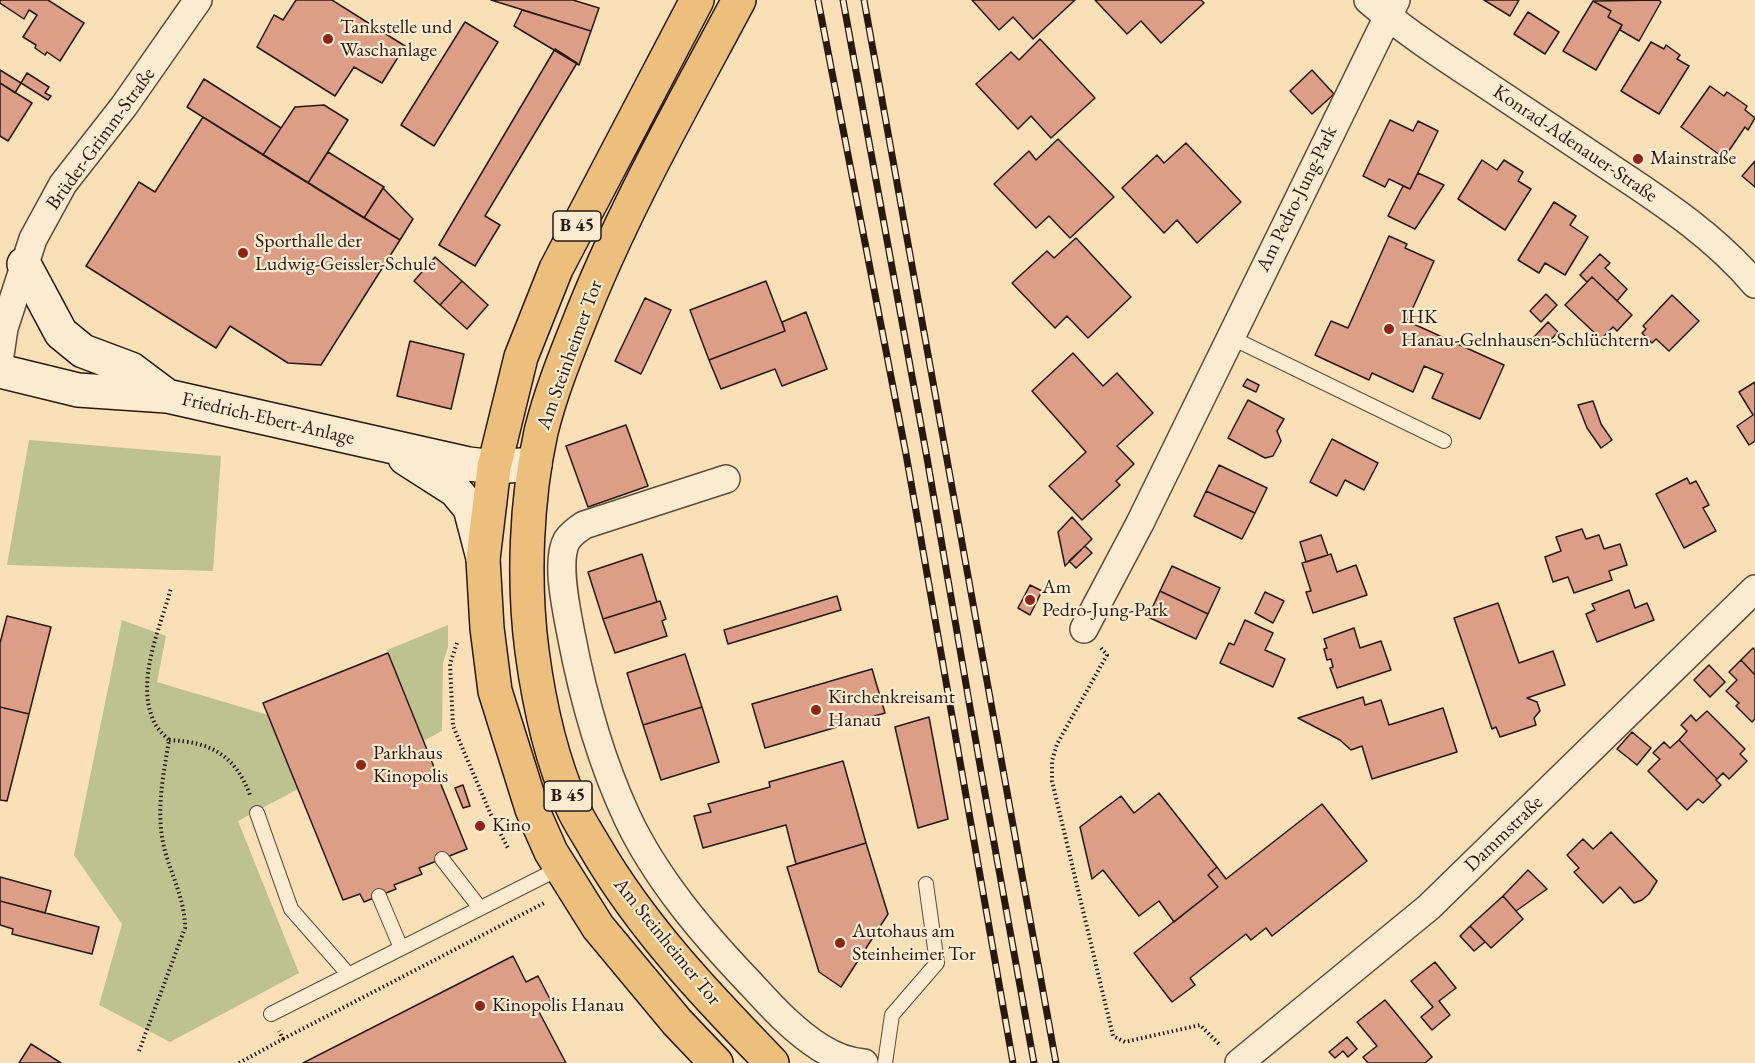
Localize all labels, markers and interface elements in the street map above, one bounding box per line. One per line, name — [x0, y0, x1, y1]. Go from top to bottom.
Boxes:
place label: Tankstelle und Waschanlage — [340, 16, 452, 63]
marker: Tankstelle und Waschanlage — [321, 32, 335, 46]
street label: Brüder-Grimm-Straße — [41, 63, 161, 215]
street label: Konrad-Adenauer-Straße — [1488, 80, 1662, 208]
street label: Am Pedro-Jung-Park — [1251, 122, 1343, 276]
place label: Mainstraße — [1650, 147, 1736, 171]
marker: Mainstraße — [1631, 152, 1645, 166]
road number: B 45 — [553, 211, 601, 241]
place label: Sporthalle der Ludwig-Geissler-Schule — [255, 230, 436, 277]
marker: Sporthalle der Ludwig-Geissler-Schule — [236, 246, 250, 260]
street label: Am Steinheimer Tor — [532, 277, 608, 433]
place label: IHK Hanau-Gelnhausen-Schlüchtern — [1401, 306, 1649, 353]
marker: IHK Hanau-Gelnhausen-Schlüchtern — [1382, 322, 1396, 336]
street label: Friedrich-Ebert-Anlage — [179, 387, 357, 451]
place label: Am Pedro-Jung-Park — [1042, 576, 1168, 623]
marker: Am Pedro-Jung-Park — [1023, 593, 1037, 607]
place label: Kirchenkreisamt Hanau — [828, 686, 955, 733]
marker: Kirchenkreisamt Hanau — [809, 703, 823, 717]
place label: Parkhaus Kinopolis — [373, 742, 448, 789]
marker: Parkhaus Kinopolis — [354, 758, 368, 772]
road number: B 45 — [544, 781, 592, 811]
street label: Dammstraße — [1460, 791, 1548, 877]
place label: Kino — [492, 814, 531, 838]
marker: Kino — [473, 819, 487, 833]
street label: Am Steinheimer Tor — [608, 873, 726, 1011]
place label: Autohaus am Steinheimer Tor — [852, 920, 976, 967]
marker: Autohaus am Steinheimer Tor — [833, 936, 847, 950]
place label: Kinopolis Hanau — [492, 994, 624, 1018]
marker: Kinopolis Hanau — [473, 999, 487, 1013]

